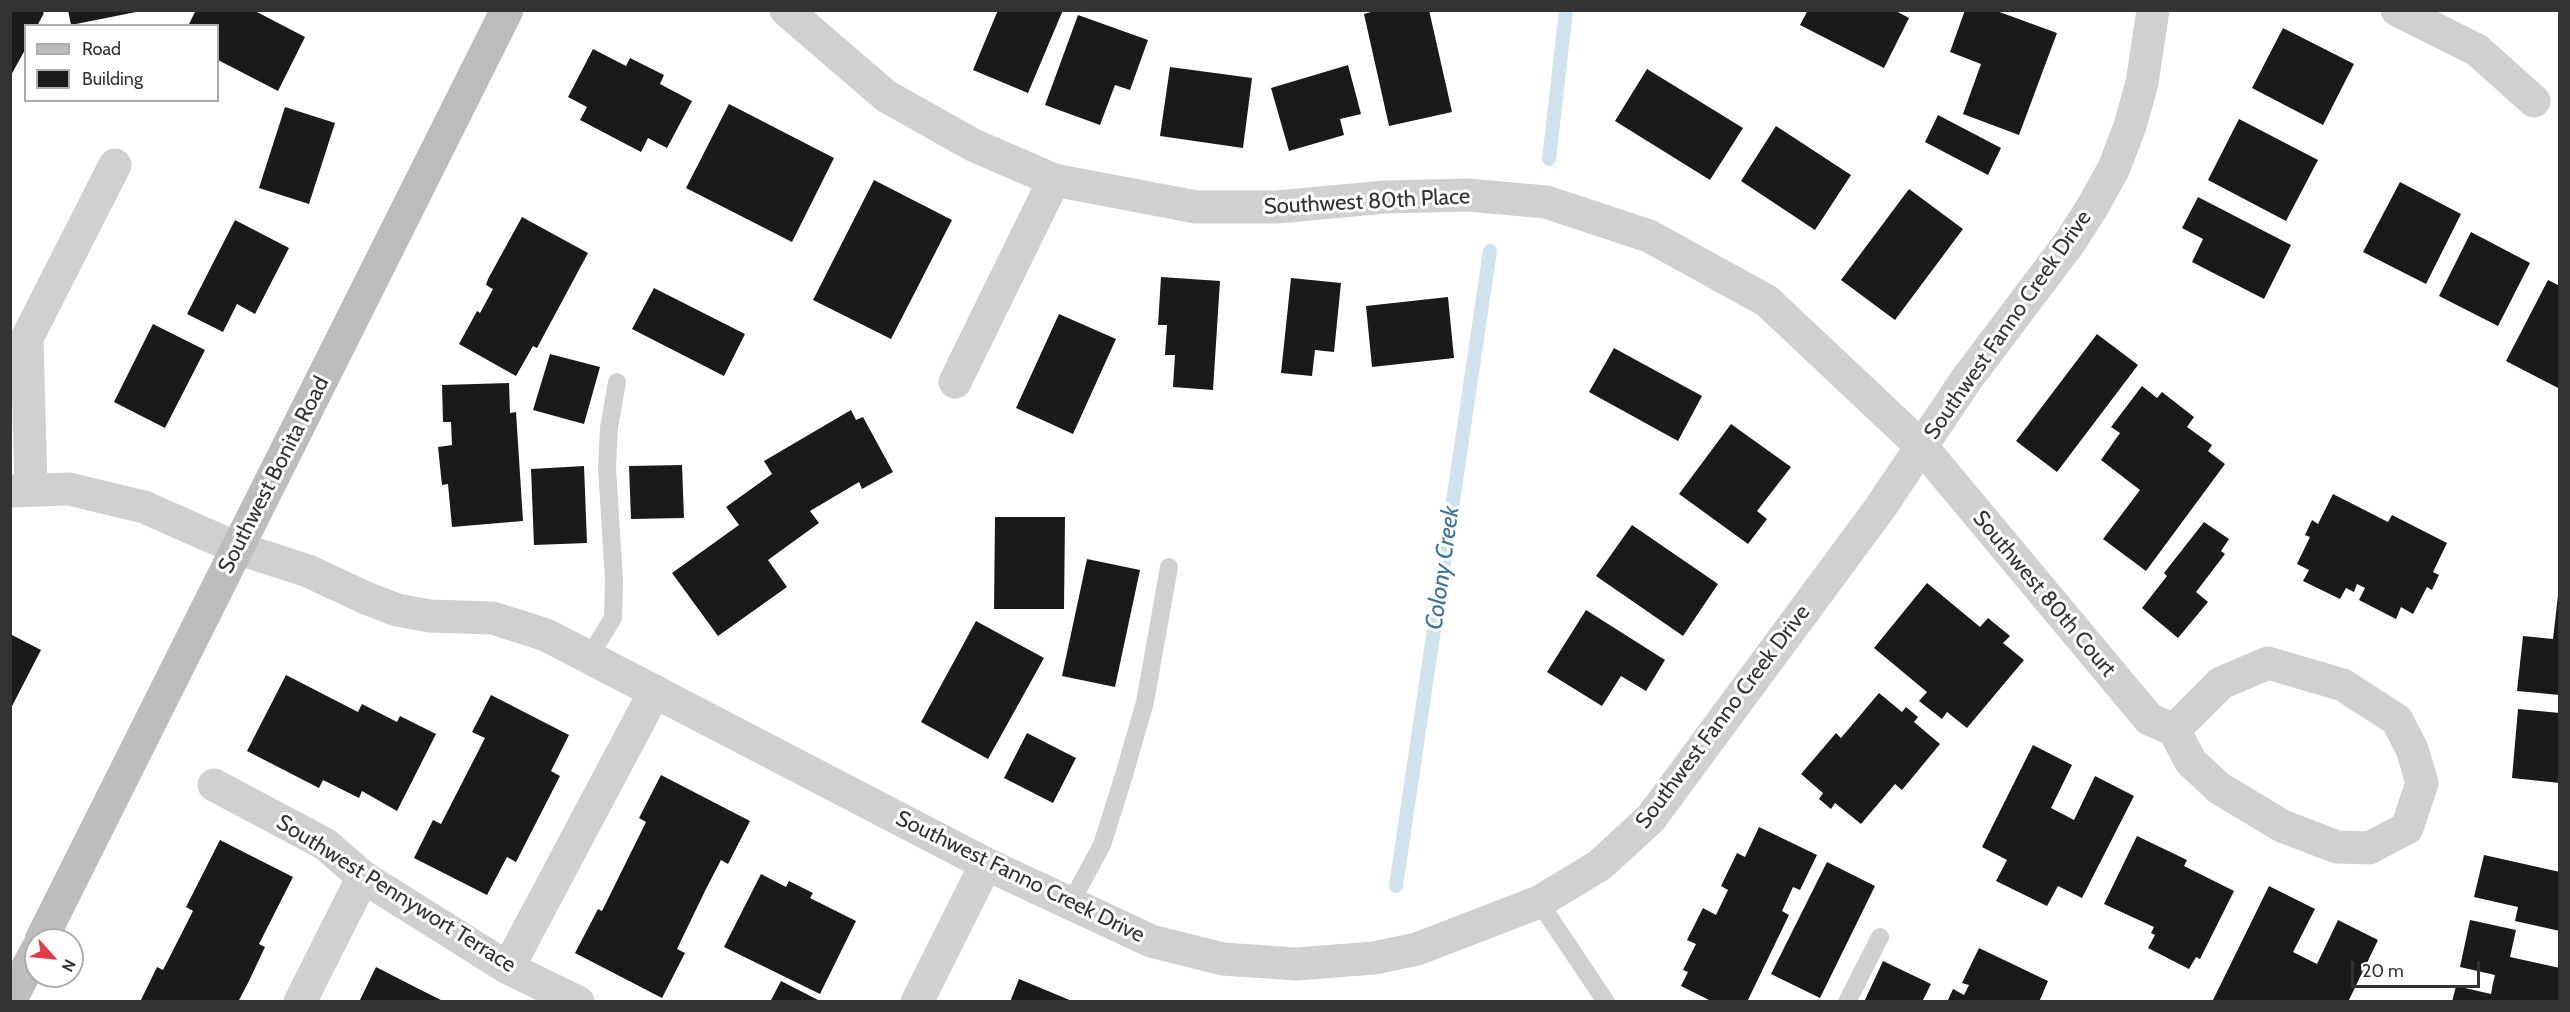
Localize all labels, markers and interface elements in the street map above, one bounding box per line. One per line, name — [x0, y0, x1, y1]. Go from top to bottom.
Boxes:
legend — [24, 24, 219, 102]
text: Road — [82, 38, 121, 60]
text: Building — [82, 68, 143, 90]
street label: Southwest 80th Place — [1263, 183, 1471, 221]
street label: Southwest Fanno Creek Drive — [1919, 205, 2097, 445]
street label: Southwest Bonita Road — [213, 372, 335, 578]
water label: Colony Creek — [1420, 504, 1466, 632]
street label: Southwest 80th Court — [1967, 506, 2121, 682]
street label: Southwest Fanno Creek Drive — [1630, 600, 1816, 834]
street label: Southwest Fanno Creek Drive — [891, 805, 1149, 949]
street label: Southwest Pennywort Terrace — [272, 809, 520, 979]
north arrow — [24, 928, 84, 988]
scale bar — [2354, 949, 2483, 987]
text: N — [58, 956, 80, 975]
text: 20 m — [2362, 960, 2404, 982]

